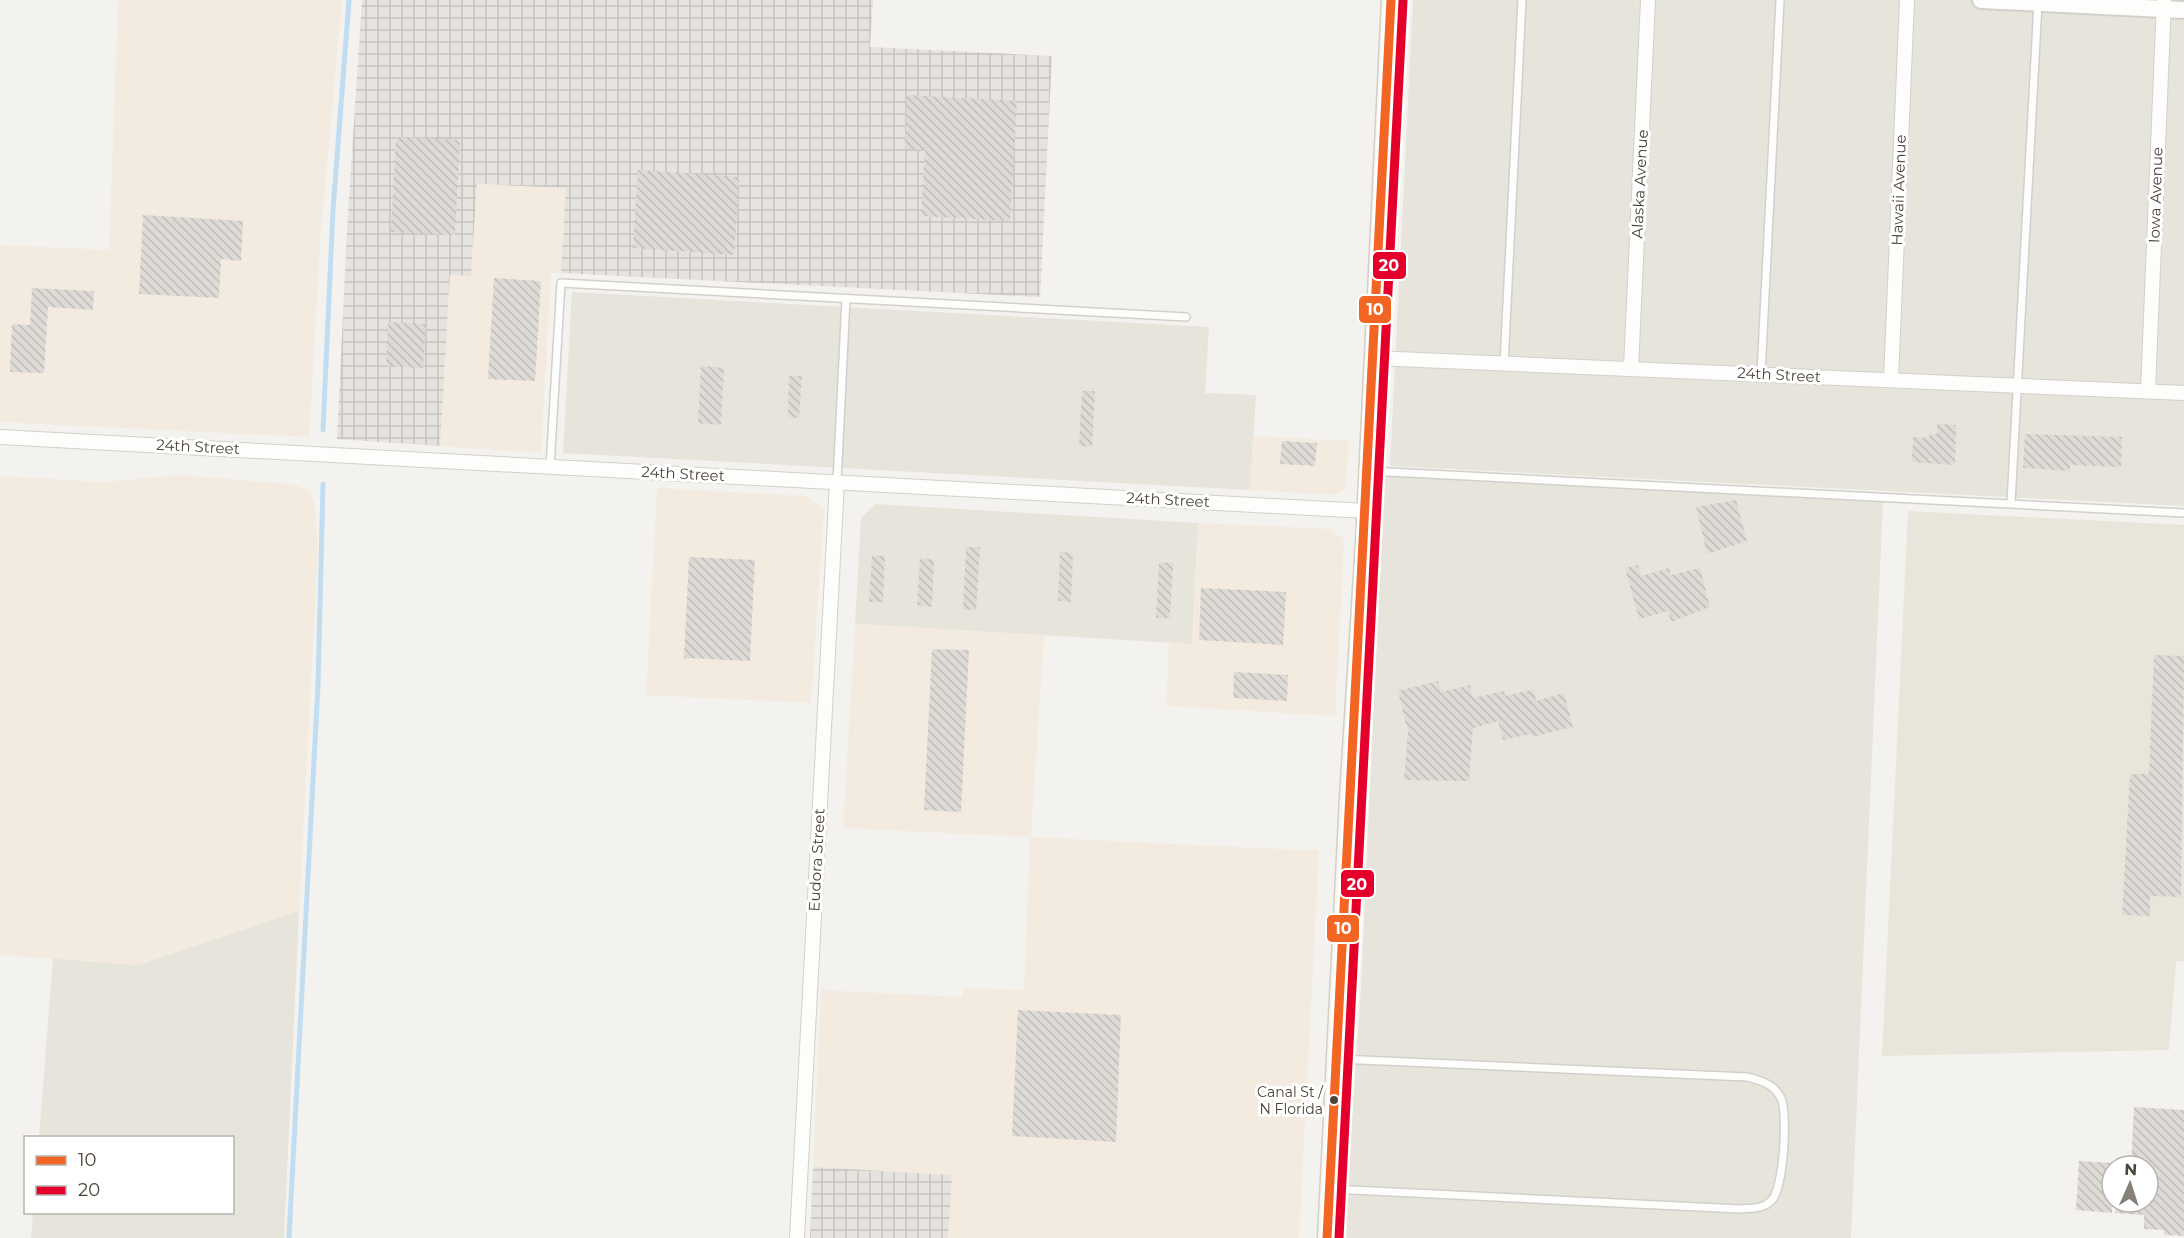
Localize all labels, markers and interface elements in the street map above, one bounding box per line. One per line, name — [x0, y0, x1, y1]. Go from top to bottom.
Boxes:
street label: Alaska Avenue — [1627, 129, 1652, 239]
street label: Hawaii Avenue — [1887, 134, 1910, 246]
street label: Iowa Avenue — [2144, 147, 2167, 243]
line badge: 20 — [1372, 251, 1407, 280]
text: 20 — [1379, 256, 1399, 275]
line badge: 10 — [1358, 295, 1392, 324]
text: 10 — [1366, 300, 1384, 319]
street label: 24th Street — [1737, 363, 1821, 386]
street label: 24th Street — [156, 435, 240, 458]
street label: 24th Street — [641, 462, 725, 485]
street label: 24th Street — [1126, 488, 1210, 511]
street label: Eudora Street — [804, 808, 829, 912]
line badge: 20 — [1340, 869, 1375, 898]
text: 20 — [1347, 875, 1367, 894]
line badge: 10 — [1326, 914, 1360, 943]
text: 10 — [1334, 919, 1352, 938]
place label: Canal St / N Florida — [1257, 1083, 1324, 1118]
marker: Canal St / N Florida — [1328, 1094, 1340, 1106]
legend — [24, 1136, 234, 1214]
text: 10 — [78, 1149, 96, 1171]
north arrow — [2100, 1154, 2160, 1214]
text: N — [2124, 1160, 2138, 1179]
text: 20 — [78, 1179, 100, 1201]

